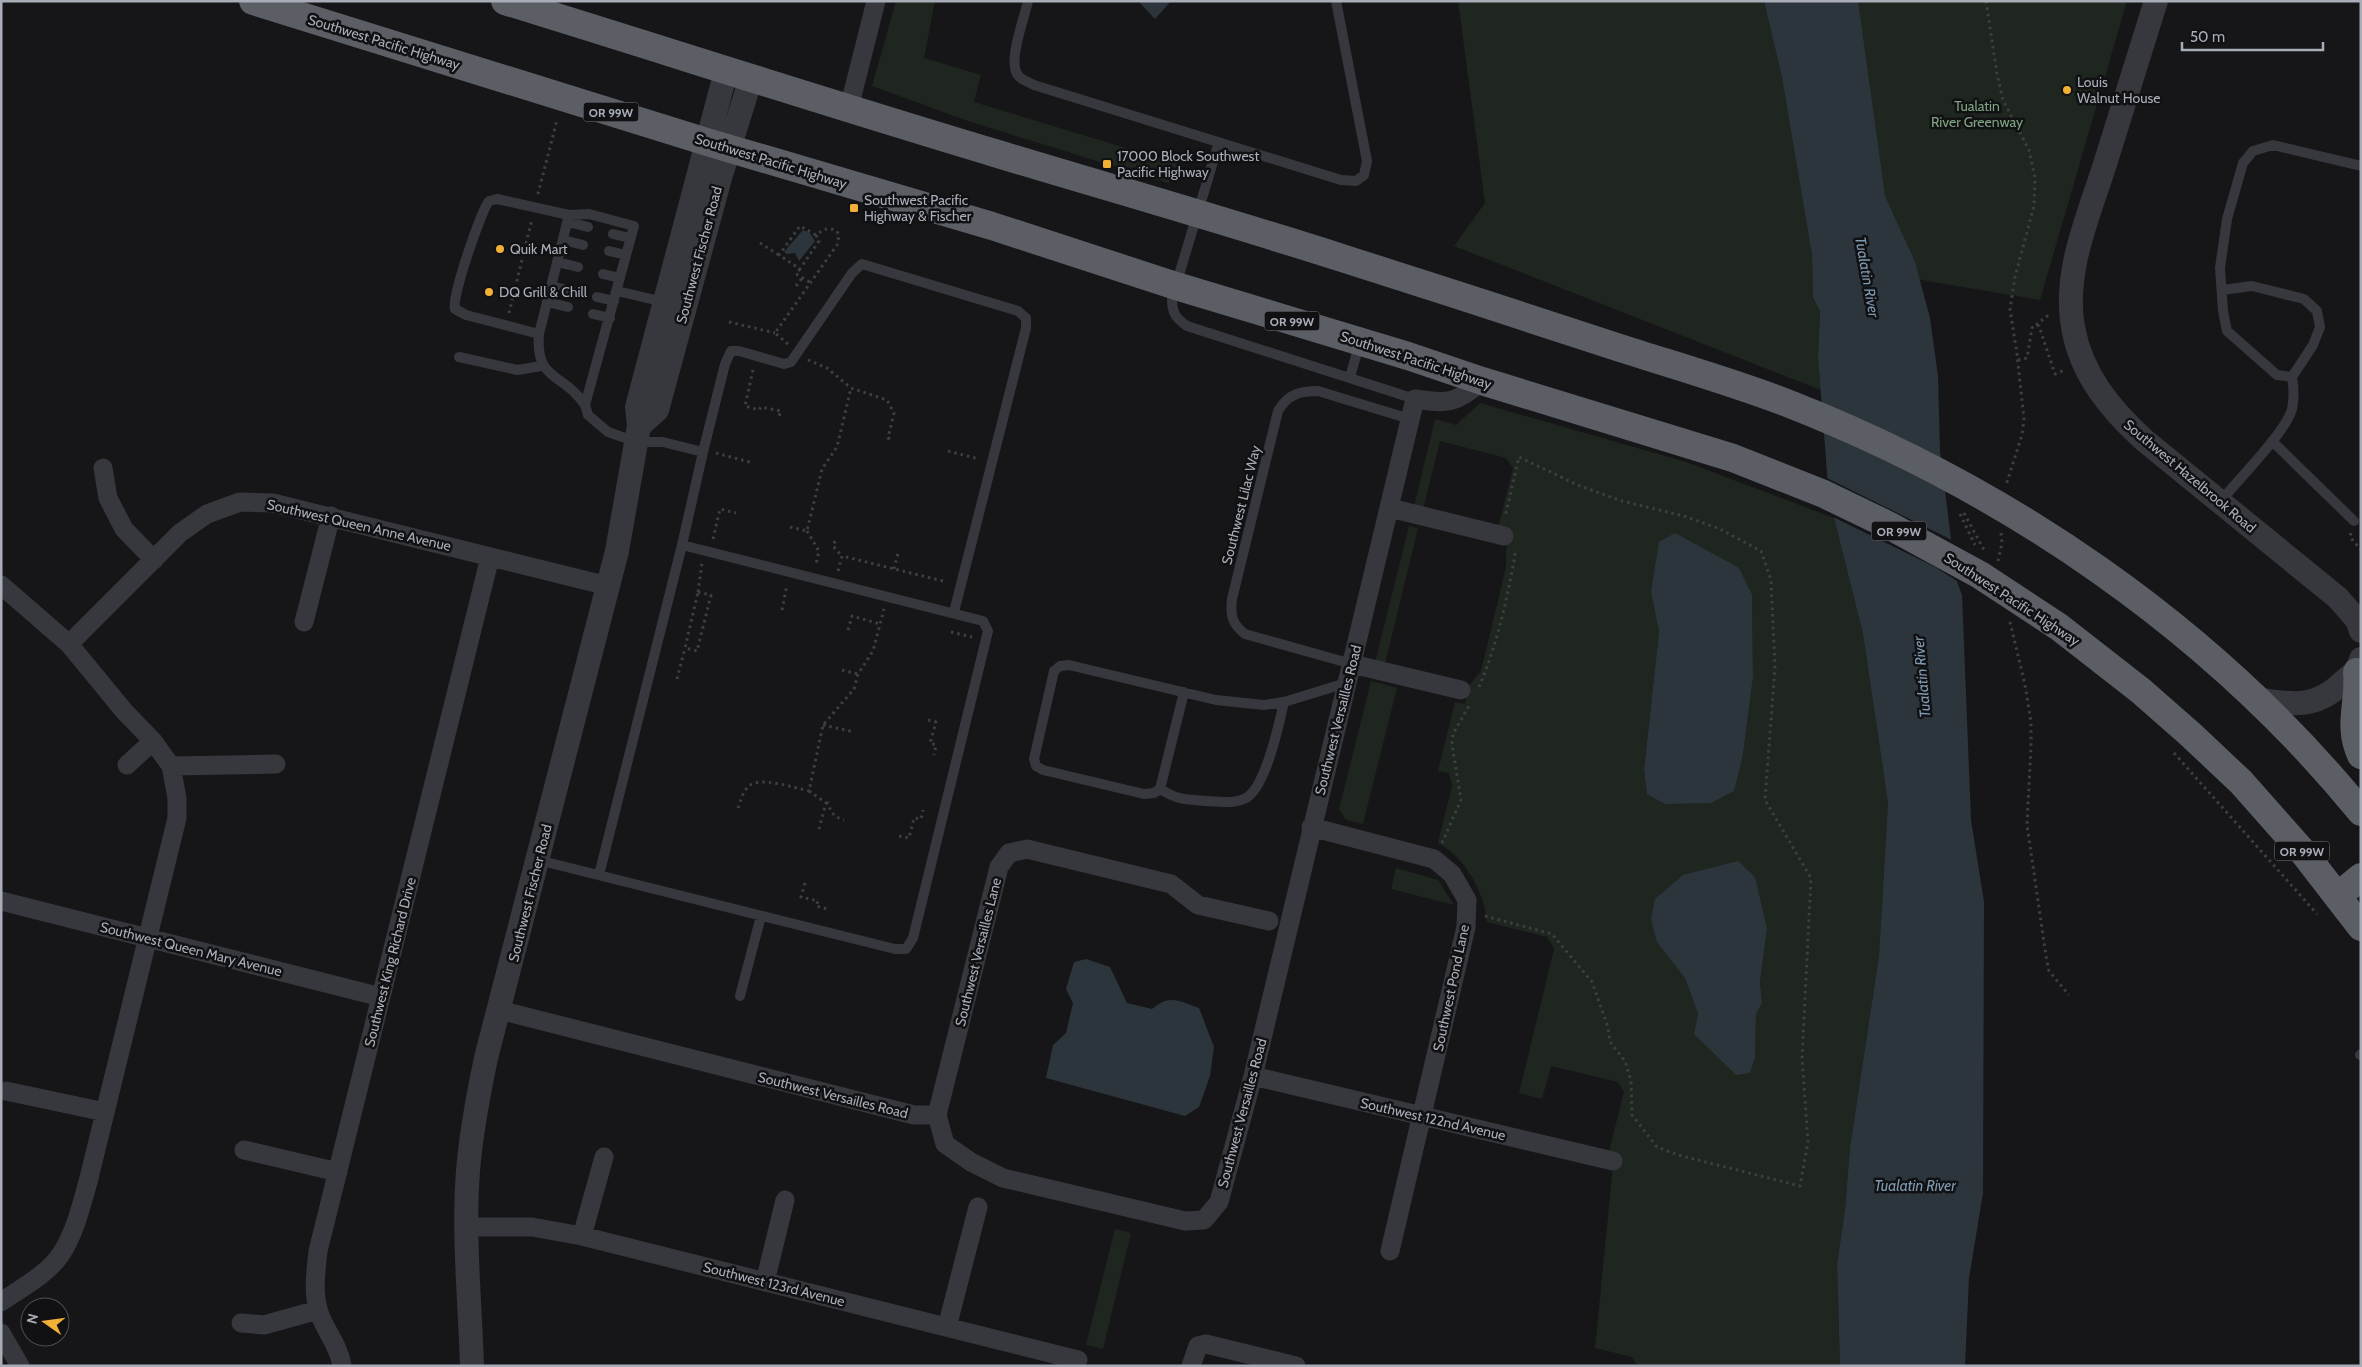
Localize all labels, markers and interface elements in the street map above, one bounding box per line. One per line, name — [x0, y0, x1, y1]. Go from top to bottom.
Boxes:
street label: Southwest Pacific Highway — [306, 10, 462, 74]
scale bar — [2182, 20, 2323, 52]
text: 50 m — [2190, 28, 2225, 46]
place label: Louis Walnut House — [2077, 73, 2160, 107]
marker: Louis Walnut House — [2061, 84, 2073, 96]
park label: Tualatin River Greenway — [1931, 97, 2023, 131]
road number: OR 99W — [584, 102, 638, 121]
street label: Southwest Pacific Highway — [693, 129, 849, 193]
place label: 17000 Block Southwest Pacific Highway — [1117, 147, 1259, 181]
marker: 17000 Block Southwest Pacific Highway — [1101, 158, 1113, 170]
street label: Southwest Fischer Road — [672, 184, 726, 326]
place label: Southwest Pacific Highway & Fischer — [864, 191, 972, 225]
marker: Southwest Pacific Highway & Fischer — [848, 202, 860, 214]
water label: Tualatin River — [1851, 235, 1883, 320]
place label: Quik Mart — [510, 240, 568, 258]
marker: Quik Mart — [494, 243, 506, 255]
place label: DQ Grill & Chill — [499, 283, 588, 301]
marker: DQ Grill & Chill — [483, 286, 495, 298]
road number: OR 99W — [1264, 312, 1320, 331]
street label: Southwest Pacific Highway — [1338, 327, 1494, 393]
street label: Southwest Hazelbrook Road — [2120, 415, 2260, 537]
street label: Southwest Lilac Way — [1218, 444, 1264, 566]
street label: Southwest Queen Anne Avenue — [265, 495, 453, 555]
road number: OR 99W — [1872, 522, 1926, 540]
street label: Southwest Pacific Highway — [1941, 548, 2083, 650]
water label: Tualatin River — [1909, 634, 1935, 718]
street label: Southwest Versailles Road — [1311, 643, 1365, 797]
street label: Southwest Fischer Road — [504, 822, 556, 964]
road number: OR 99W — [2274, 841, 2330, 860]
street label: Southwest King Richard Drive — [360, 875, 420, 1049]
street label: Southwest Versailles Lane — [951, 876, 1005, 1028]
street label: Southwest Queen Mary Avenue — [98, 918, 284, 980]
street label: Southwest Pond Lane — [1429, 923, 1473, 1053]
street label: Southwest Versailles Road — [1213, 1036, 1271, 1190]
street label: Southwest Versailles Road — [756, 1068, 910, 1122]
street label: Southwest 122nd Avenue — [1359, 1094, 1507, 1144]
water label: Tualatin River — [1874, 1177, 1957, 1195]
street label: Southwest 123rd Avenue — [701, 1258, 847, 1310]
north arrow — [20, 1297, 70, 1347]
text: N — [22, 1312, 42, 1326]

